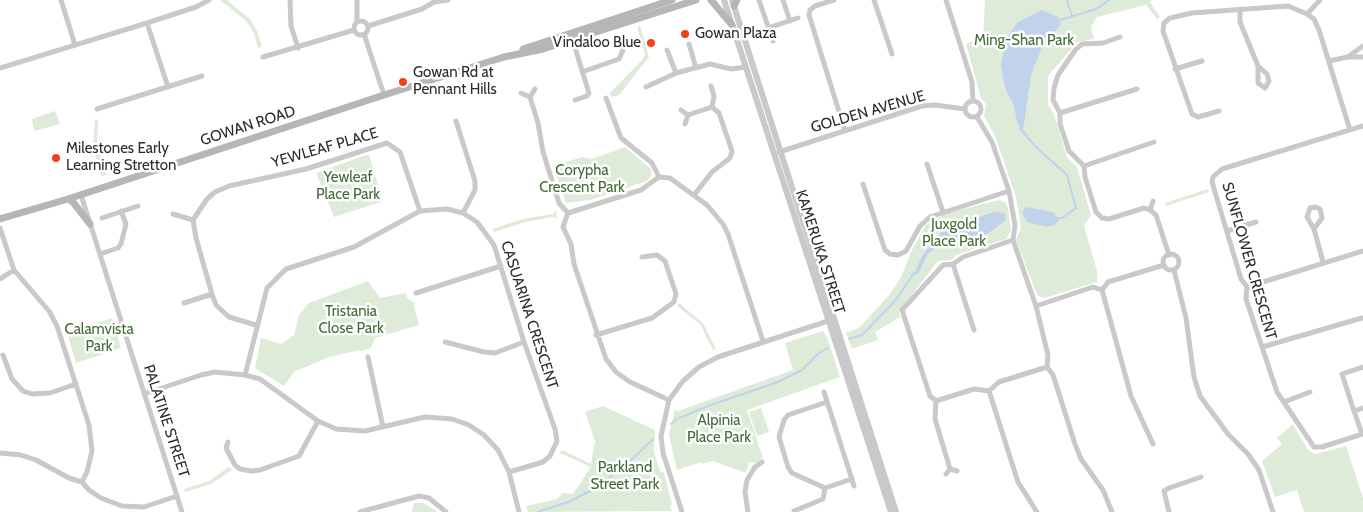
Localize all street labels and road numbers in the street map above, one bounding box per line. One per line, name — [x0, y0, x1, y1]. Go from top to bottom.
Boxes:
street label: GOLDEN AVENUE — [809, 87, 927, 137]
street label: GOWAN ROAD — [198, 102, 298, 150]
street label: YEWLEAF PLACE — [270, 124, 380, 172]
street label: SUNFLOWER CRESCENT — [1218, 180, 1280, 342]
street label: KAMERUKA STREET — [791, 188, 849, 316]
street label: CASUARINA CRESCENT — [497, 239, 561, 391]
street label: PALATINE STREET — [139, 362, 193, 480]

